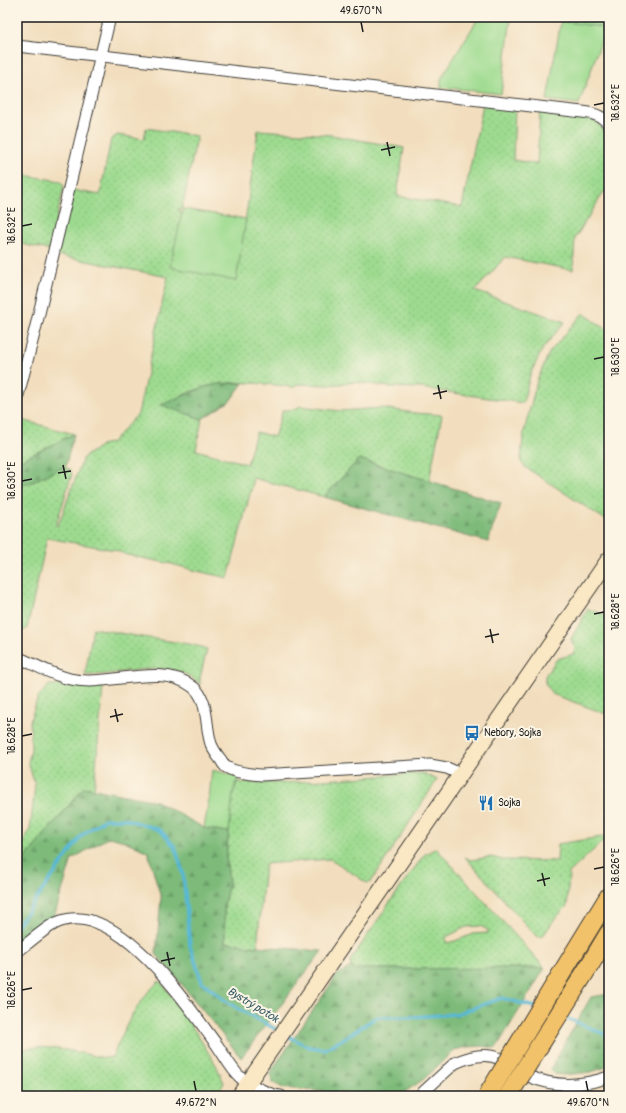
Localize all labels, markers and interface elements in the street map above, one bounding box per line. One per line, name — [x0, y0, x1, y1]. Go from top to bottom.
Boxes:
text: 49.670°N — [340, 5, 382, 17]
text: 18.632°E — [610, 84, 622, 122]
text: 18.632°E — [6, 207, 18, 245]
text: 18.630°E — [610, 338, 622, 376]
text: 18.630°E — [6, 462, 18, 500]
text: 18.628°E — [610, 593, 622, 631]
text: 18.628°E — [6, 717, 18, 755]
bus stop icon: Nebory, Sojka — [463, 724, 481, 742]
place label: Nebory, Sojka — [484, 727, 541, 739]
restaurant icon: Sojka — [477, 794, 495, 812]
place label: Sojka — [498, 797, 521, 809]
text: 18.626°E — [610, 848, 622, 886]
text: 18.626°E — [6, 971, 18, 1009]
water label: Bystrý potok — [225, 985, 282, 1026]
text: 49.672°N — [176, 1097, 217, 1109]
text: 49.670°N — [567, 1097, 609, 1109]

